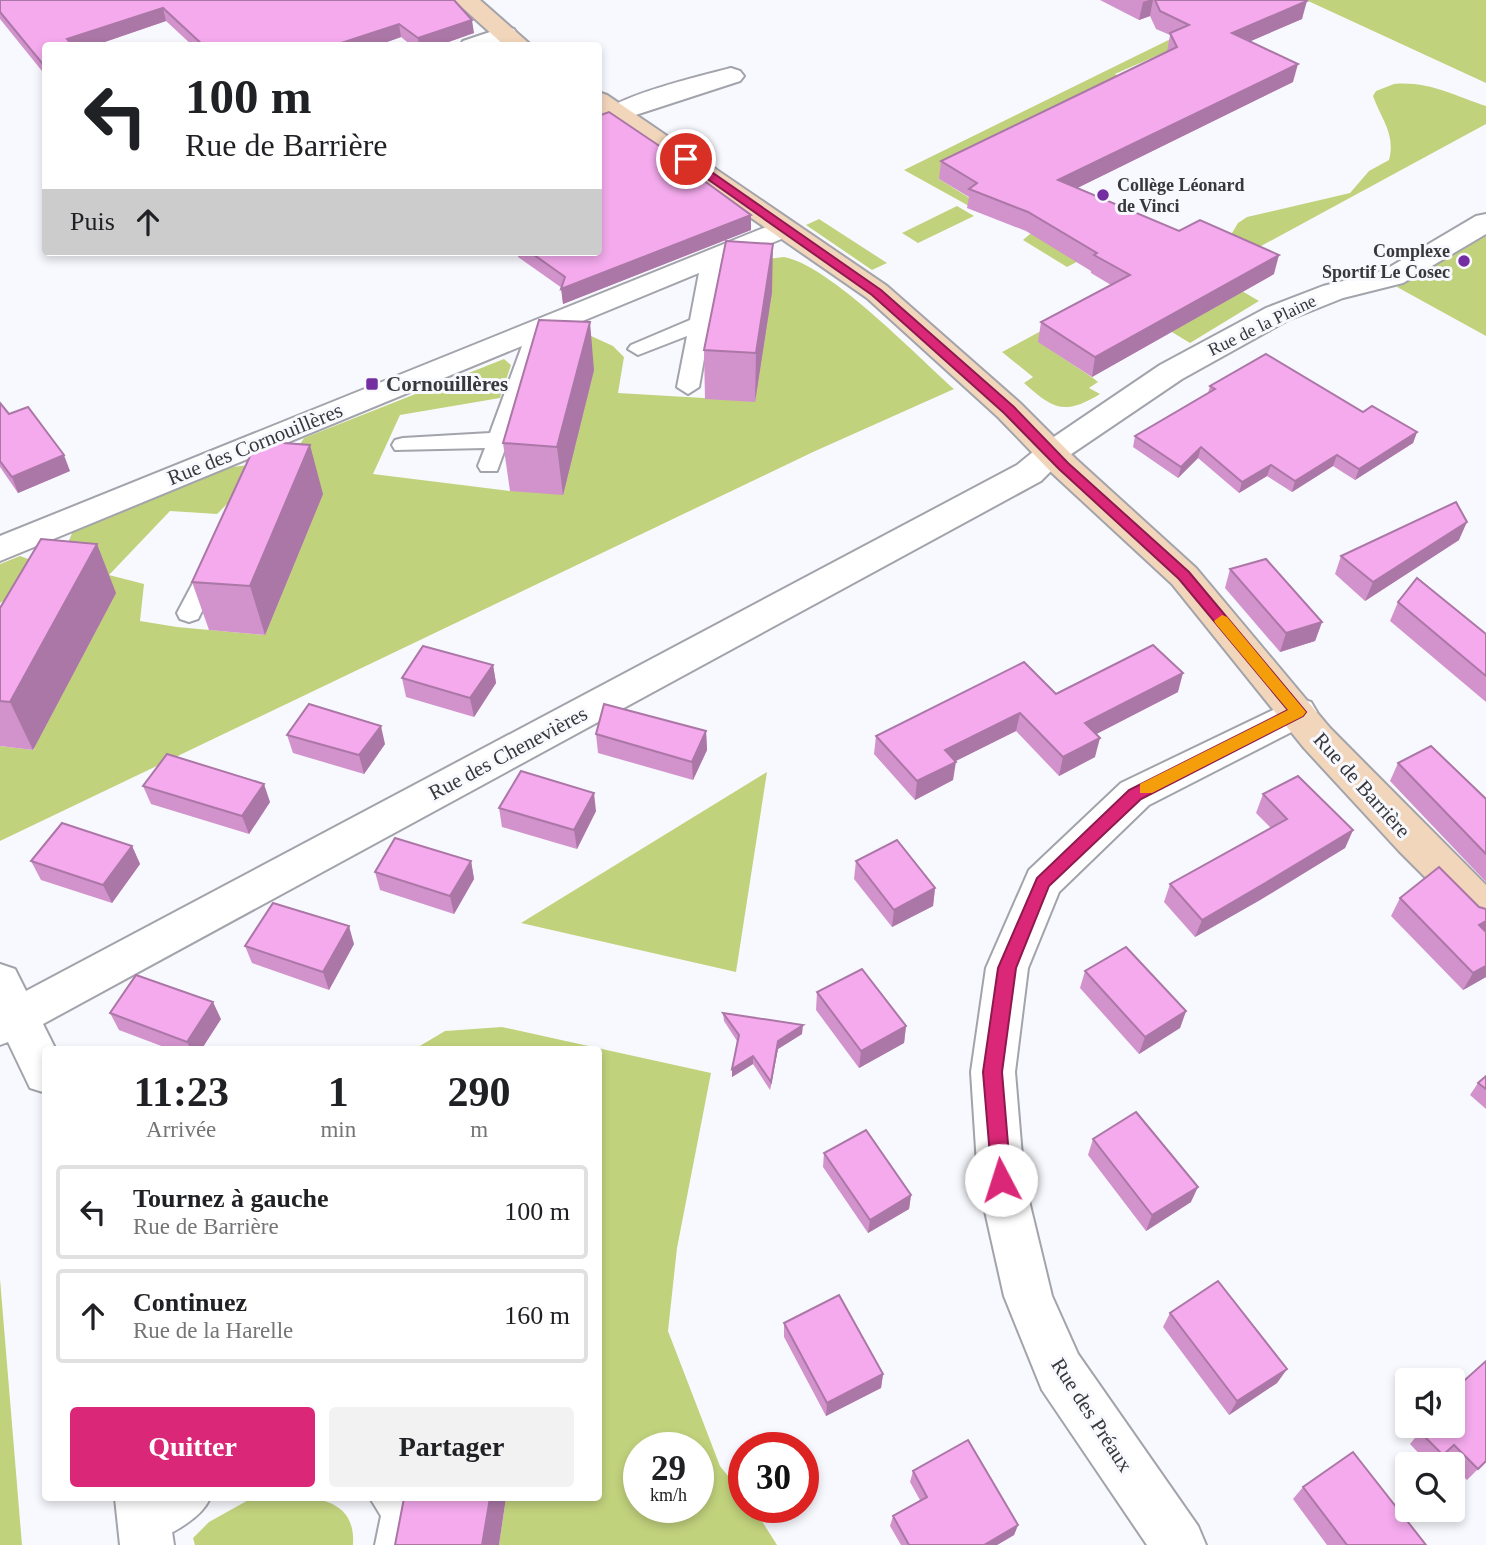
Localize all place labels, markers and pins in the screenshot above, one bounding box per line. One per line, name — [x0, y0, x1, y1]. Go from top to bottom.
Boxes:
pin — [656, 129, 716, 189]
place label: Collège Léonard de Vinci — [1117, 175, 1245, 216]
marker: Collège Léonard de Vinci — [1095, 187, 1111, 203]
place label: Complexe Sportif Le Cosec — [1322, 241, 1450, 282]
marker: Complexe Sportif Le Cosec — [1456, 253, 1472, 269]
place label: Cornouillères — [386, 372, 508, 396]
marker: Cornouillères — [364, 376, 380, 392]

